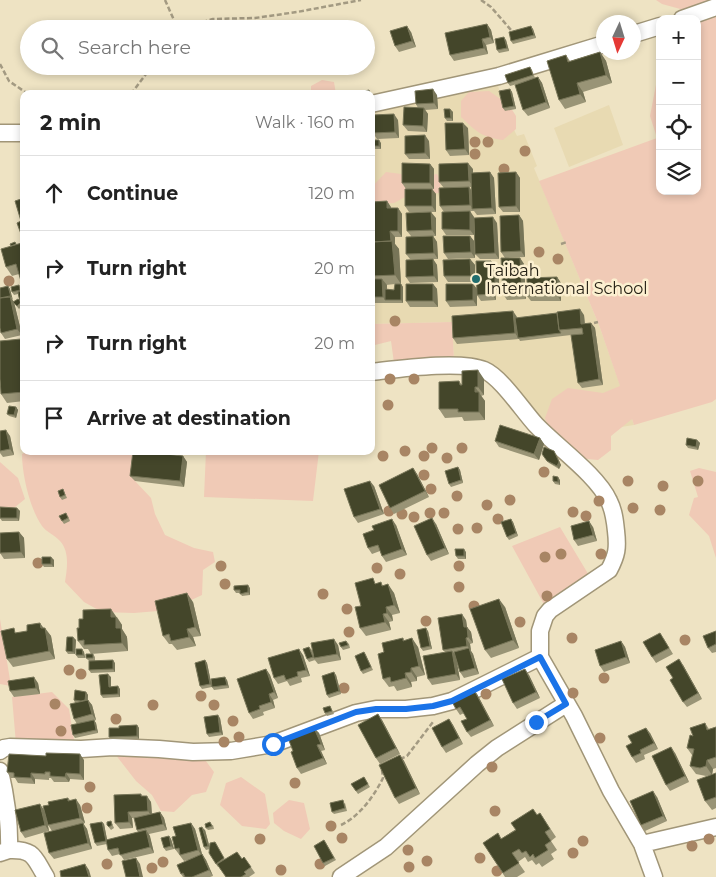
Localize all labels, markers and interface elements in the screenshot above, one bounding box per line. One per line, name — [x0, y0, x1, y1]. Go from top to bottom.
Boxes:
north arrow — [596, 15, 641, 60]
map controls — [656, 15, 701, 195]
button: + — [656, 15, 701, 60]
search box — [20, 20, 375, 75]
icon: search — [38, 34, 66, 62]
text: Search here — [78, 36, 191, 59]
button: − — [656, 60, 701, 105]
button: locate — [656, 105, 701, 150]
text: 2 min — [40, 110, 101, 135]
text: Walk · 160 m — [255, 113, 355, 132]
button: layers — [656, 150, 701, 195]
icon: ahead — [40, 179, 68, 207]
text: Continue — [87, 182, 178, 205]
text: 120 m — [308, 184, 355, 203]
icon: right — [40, 254, 68, 282]
text: Turn right — [87, 257, 187, 280]
text: 20 m — [314, 259, 355, 278]
place label: Taibah International School — [486, 261, 648, 298]
marker: Taibah International School — [470, 273, 482, 285]
icon: right — [40, 329, 68, 357]
text: Turn right — [87, 332, 187, 355]
text: 20 m — [314, 334, 355, 353]
icon: arrive — [40, 404, 68, 432]
text: Arrive at destination — [87, 407, 291, 430]
route end — [525, 711, 548, 734]
route start — [262, 733, 285, 756]

